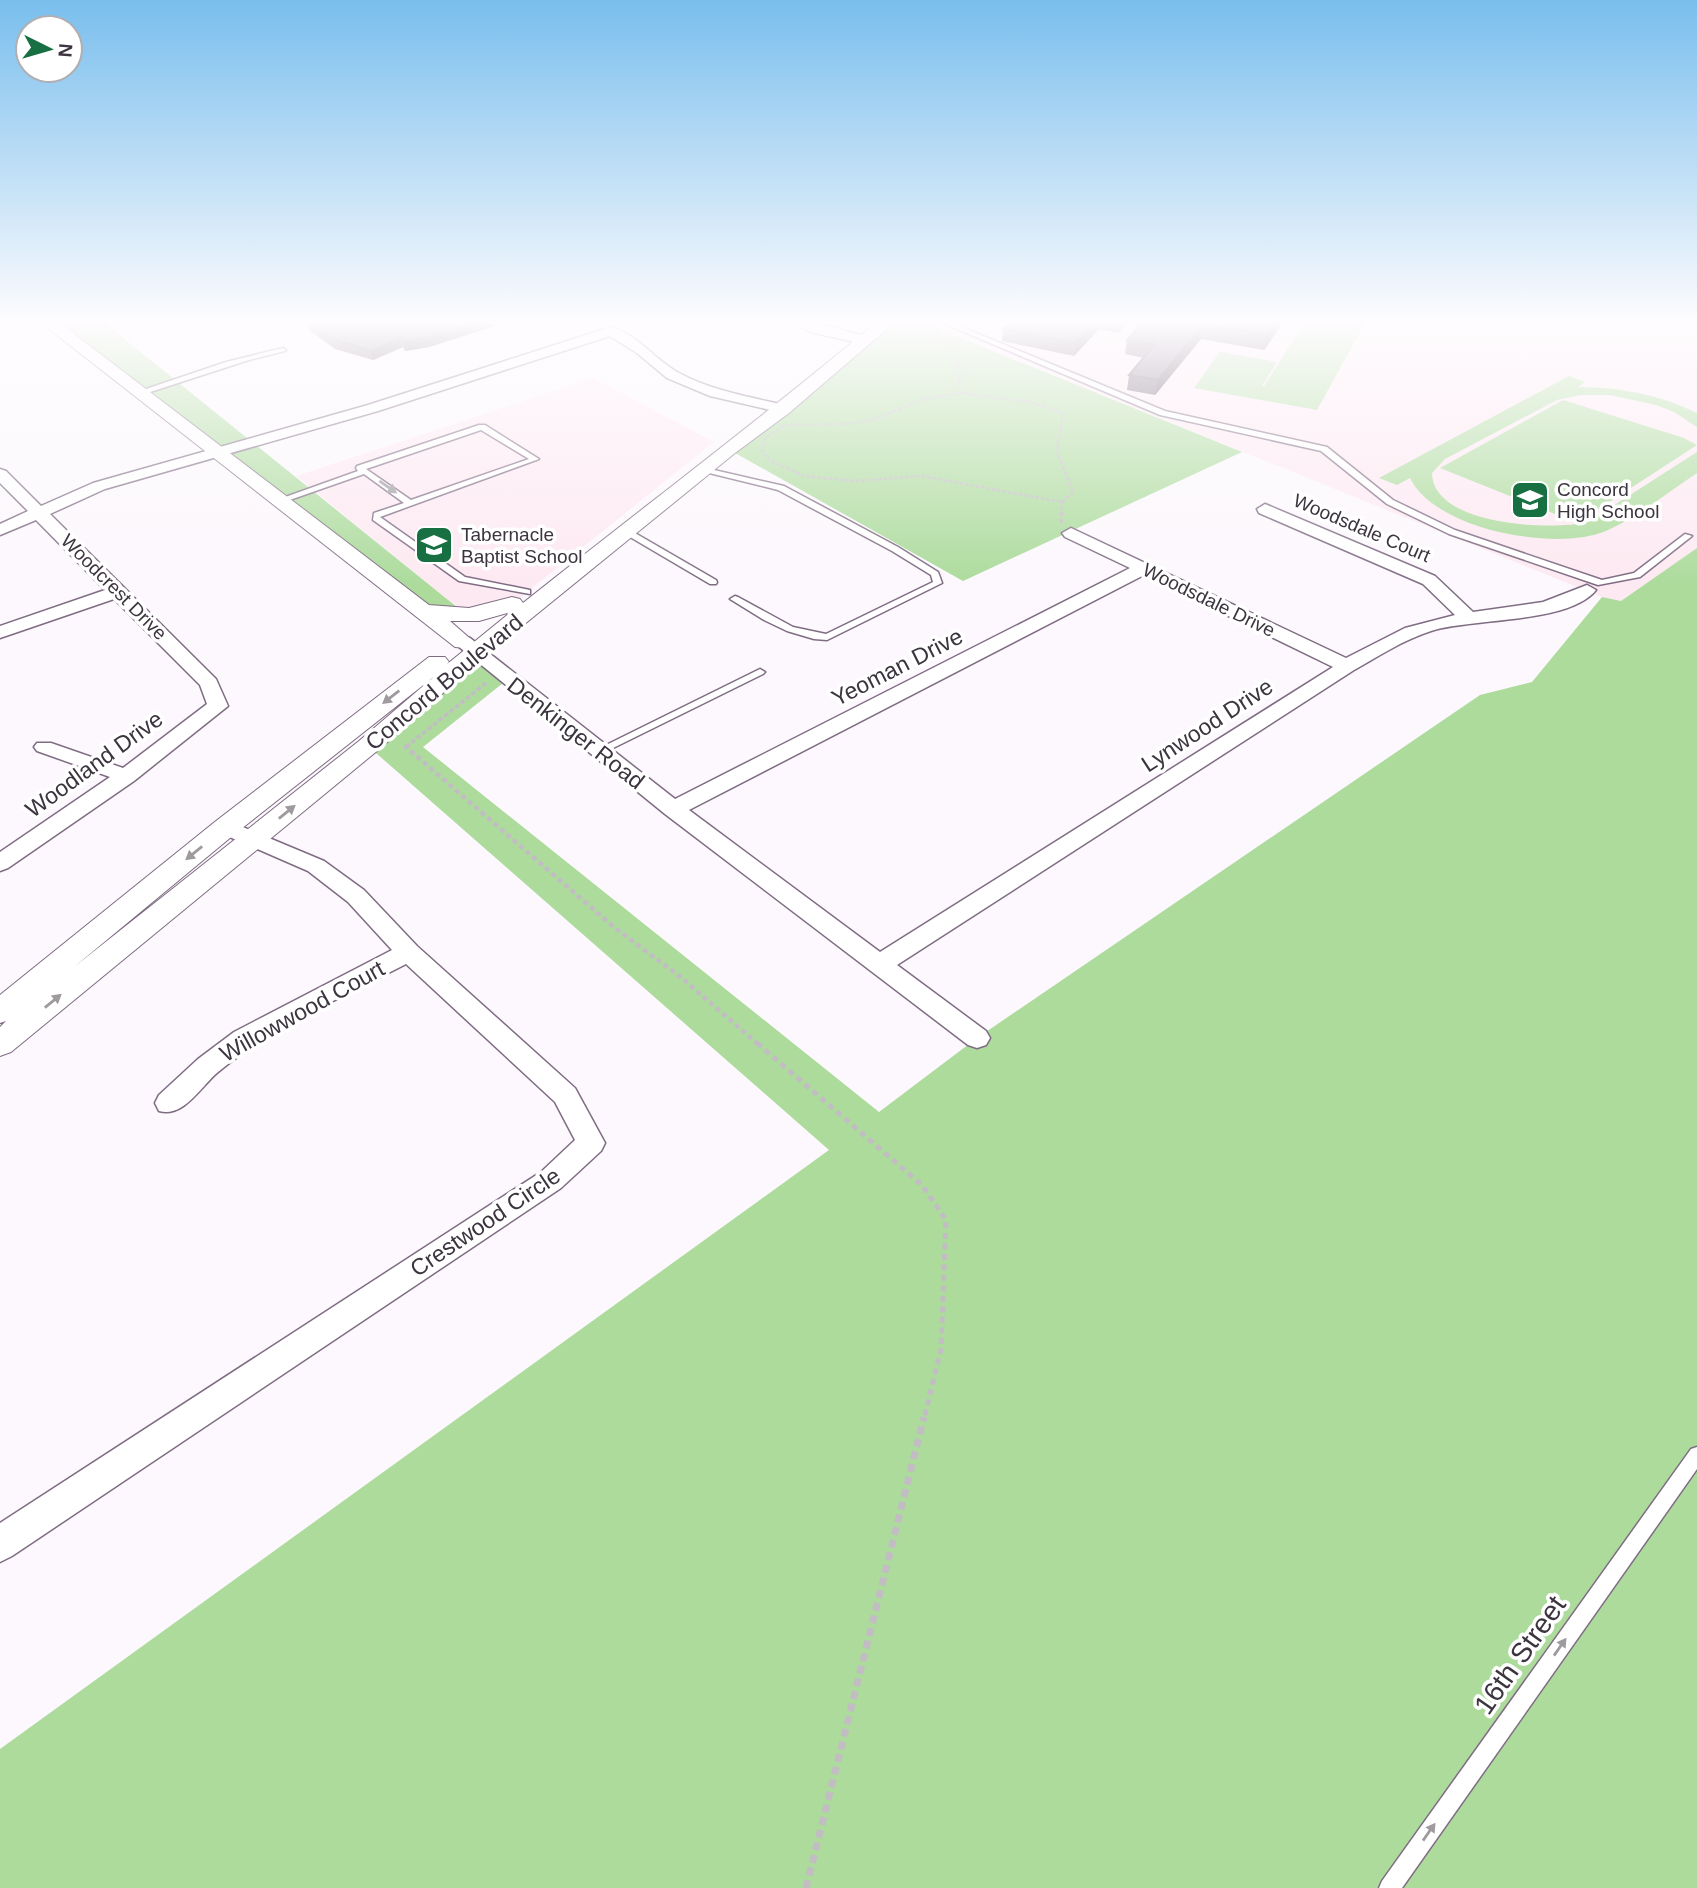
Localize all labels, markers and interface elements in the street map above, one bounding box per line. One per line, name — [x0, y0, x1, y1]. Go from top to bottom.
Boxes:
north arrow — [14, 14, 84, 84]
text: N — [54, 43, 76, 58]
school or university icon: Concord High School — [1509, 479, 1551, 521]
place label: Concord High School — [1557, 479, 1659, 522]
one-way arrow — [379, 480, 397, 494]
street label: Woodsdale Court — [1290, 490, 1434, 567]
school or university icon: Tabernacle Baptist School — [413, 524, 455, 566]
place label: Tabernacle Baptist School — [461, 524, 582, 567]
street label: Woodcrest Drive — [57, 530, 171, 644]
street label: Woodsdale Drive — [1140, 559, 1278, 641]
street label: Concord Boulevard — [360, 609, 528, 755]
street label: Yeoman Drive — [827, 623, 967, 711]
street label: Denkinger Road — [503, 672, 649, 794]
street label: Lynwood Drive — [1136, 673, 1278, 777]
one-way arrow — [383, 690, 401, 705]
street label: Woodland Drive — [20, 706, 168, 822]
one-way arrow — [279, 805, 296, 820]
one-way arrow — [185, 846, 203, 861]
street label: Willowwood Court — [215, 955, 389, 1067]
one-way arrow — [45, 994, 62, 1009]
street label: Crestwood Circle — [405, 1162, 565, 1282]
street label: 16th Street — [1468, 1590, 1572, 1720]
one-way arrow — [1553, 1638, 1567, 1656]
one-way arrow — [1422, 1823, 1436, 1841]

